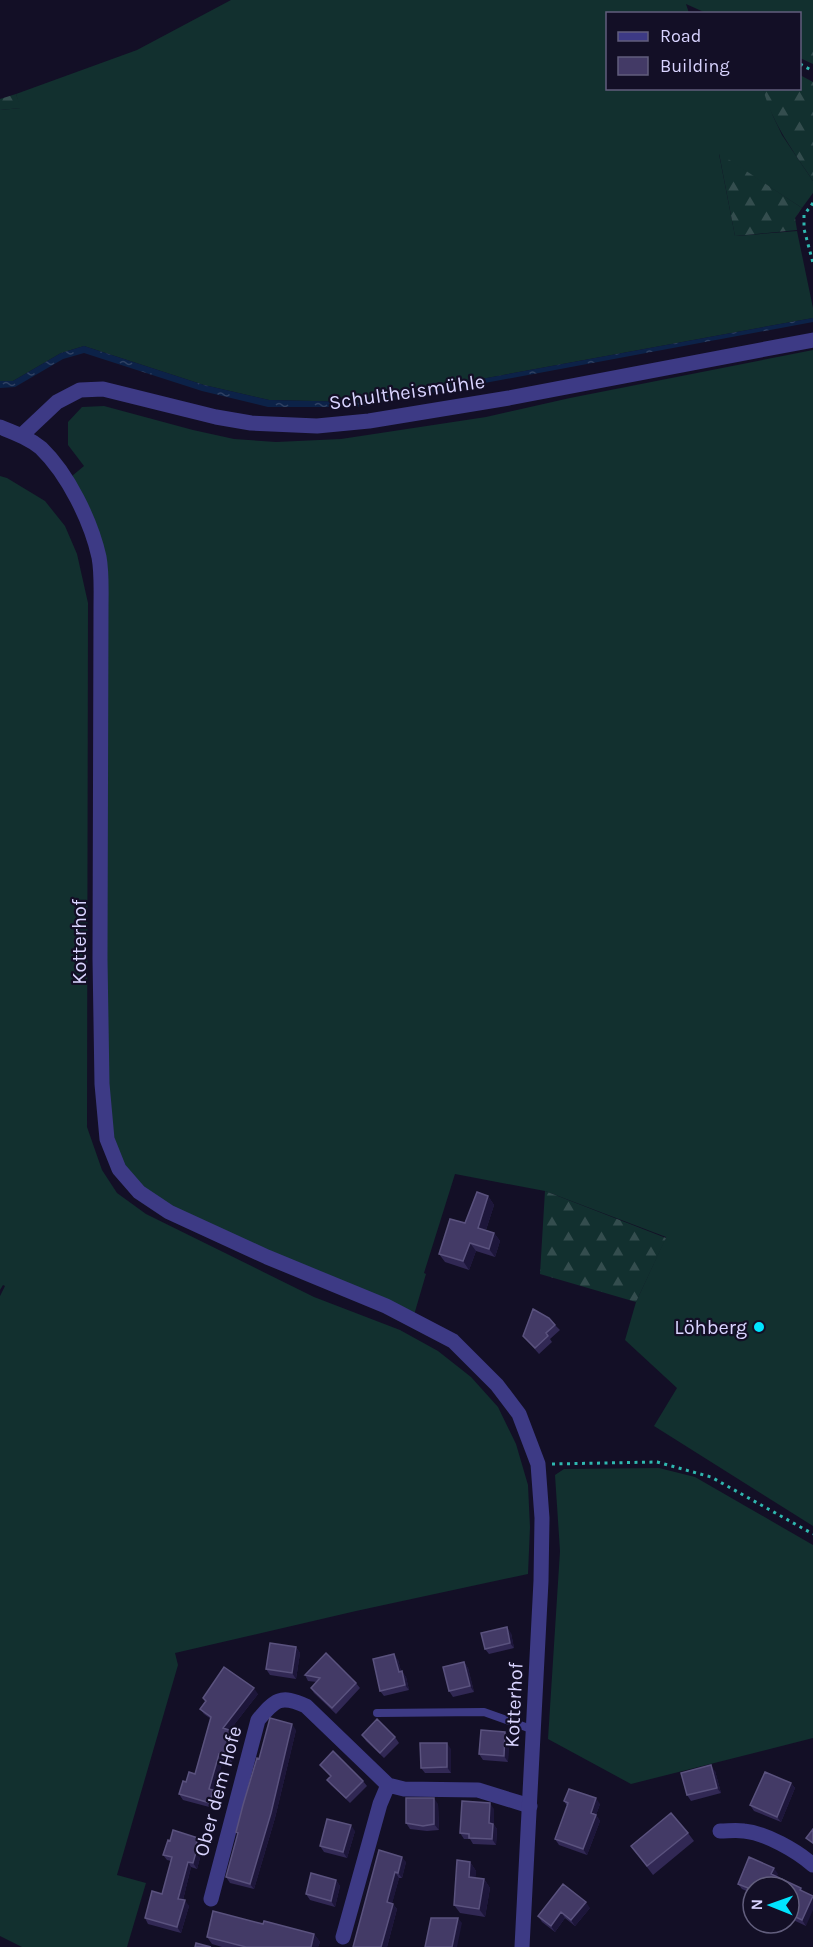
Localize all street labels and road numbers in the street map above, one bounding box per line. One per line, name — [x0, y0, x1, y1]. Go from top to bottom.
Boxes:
street label: Schultheismühle — [328, 370, 486, 414]
street label: Kotterhof — [68, 899, 91, 985]
street label: Kotterhof — [500, 1662, 528, 1748]
street label: Ober dem Hofe — [190, 1723, 246, 1859]

